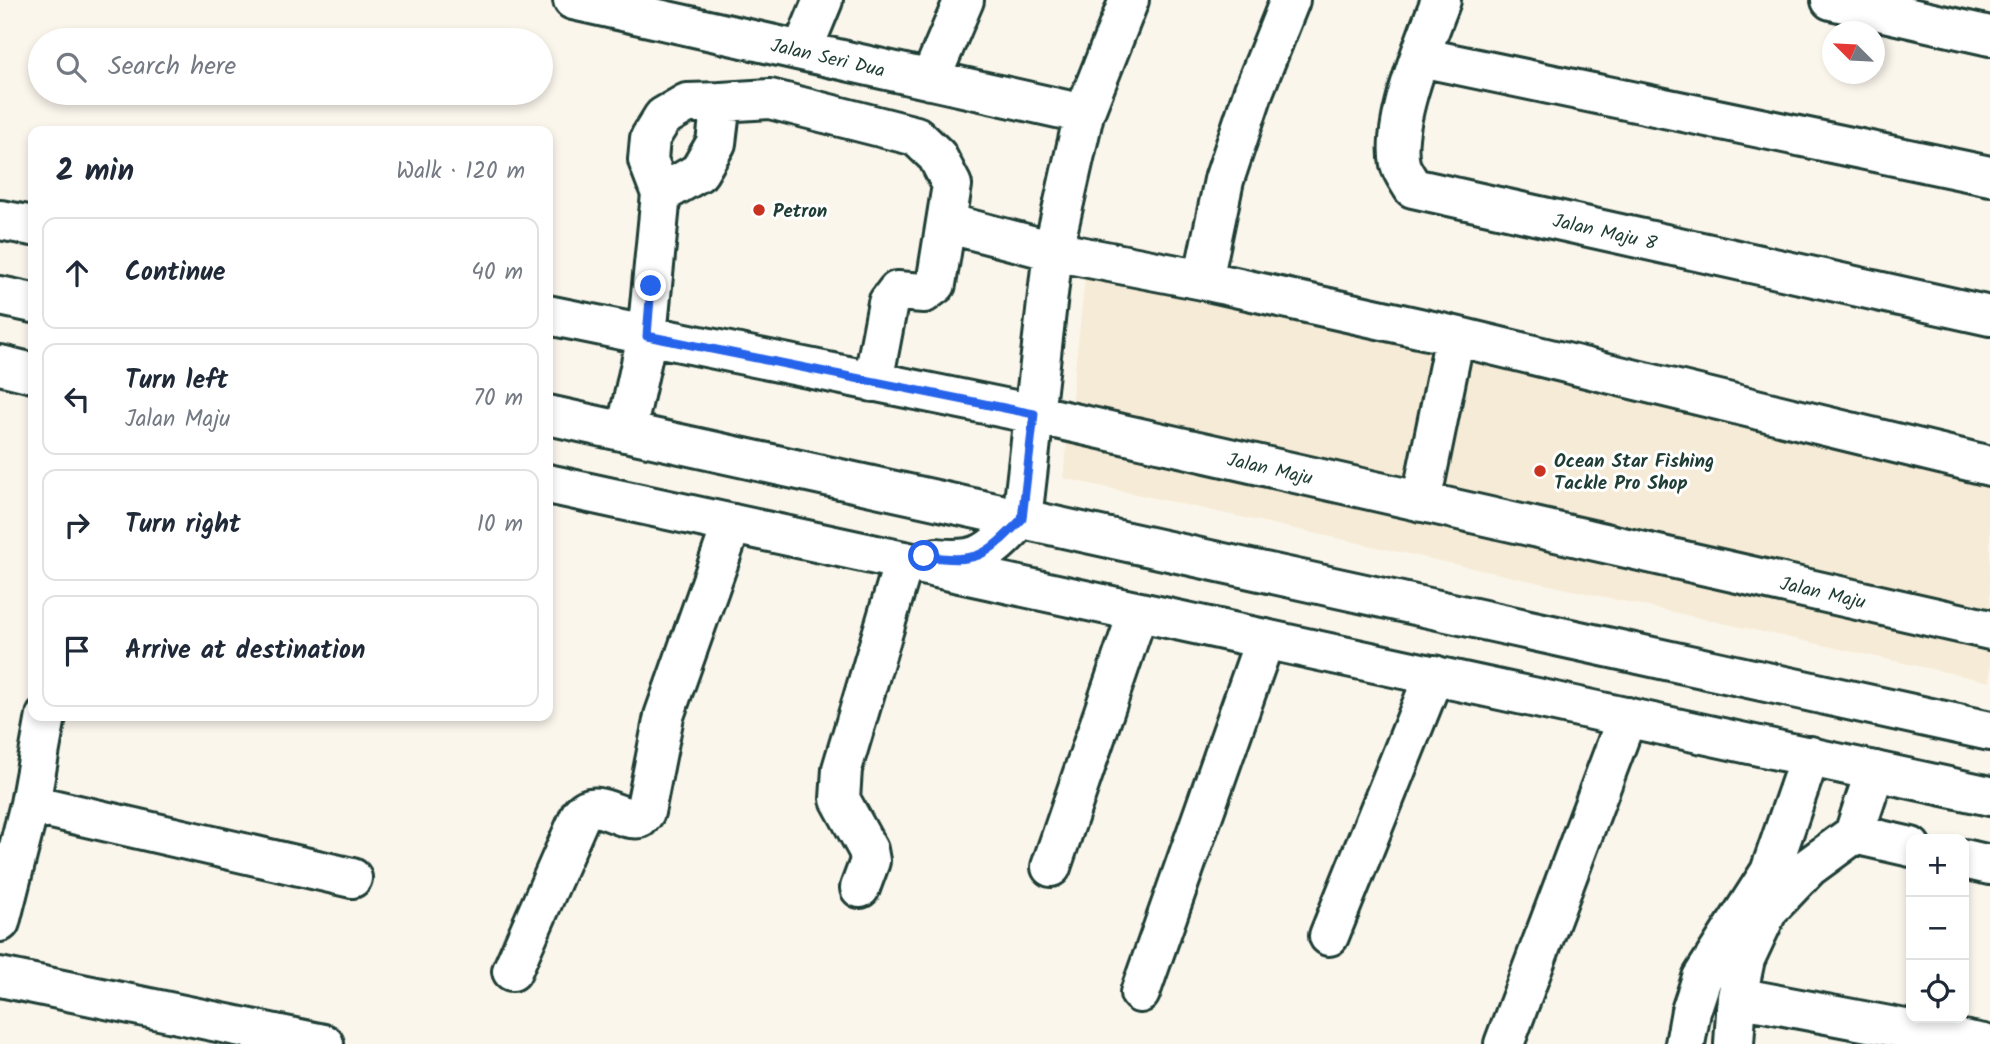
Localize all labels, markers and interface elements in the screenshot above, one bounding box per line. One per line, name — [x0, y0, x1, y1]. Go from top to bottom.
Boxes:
north arrow — [1822, 21, 1885, 84]
search box — [28, 28, 553, 105]
street label: Jalan Seri Dua — [767, 31, 888, 87]
text: Search here — [108, 46, 236, 88]
icon: search — [52, 48, 90, 86]
text: 2 min — [56, 148, 134, 196]
text: Walk · 120 m — [396, 154, 525, 190]
place label: Petron — [773, 197, 827, 227]
marker: Petron — [751, 202, 767, 218]
street label: Jalan Maju 8 — [1550, 206, 1660, 260]
text: Continue — [125, 252, 226, 294]
icon: ahead — [58, 254, 96, 292]
text: 40 m — [471, 255, 523, 291]
route end — [635, 270, 666, 301]
text: Turn left — [125, 360, 228, 402]
icon: left — [58, 380, 96, 418]
text: 70 m — [473, 381, 523, 417]
text: Jalan Maju — [125, 402, 230, 438]
street label: Jalan Maju — [1224, 446, 1315, 494]
place label: Ocean Star Fishing Tackle Pro Shop — [1554, 447, 1714, 499]
marker: Ocean Star Fishing Tackle Pro Shop — [1532, 463, 1548, 479]
text: Turn right — [125, 504, 241, 546]
icon: right — [58, 506, 96, 544]
text: 10 m — [477, 507, 523, 543]
route start — [908, 540, 939, 571]
street label: Jalan Maju — [1777, 570, 1868, 618]
text: Arrive at destination — [125, 630, 365, 672]
icon: arrive — [58, 632, 96, 670]
map controls — [1906, 834, 1969, 1023]
button: + — [1906, 834, 1969, 897]
button: − — [1906, 897, 1969, 960]
button: locate — [1906, 960, 1969, 1023]

